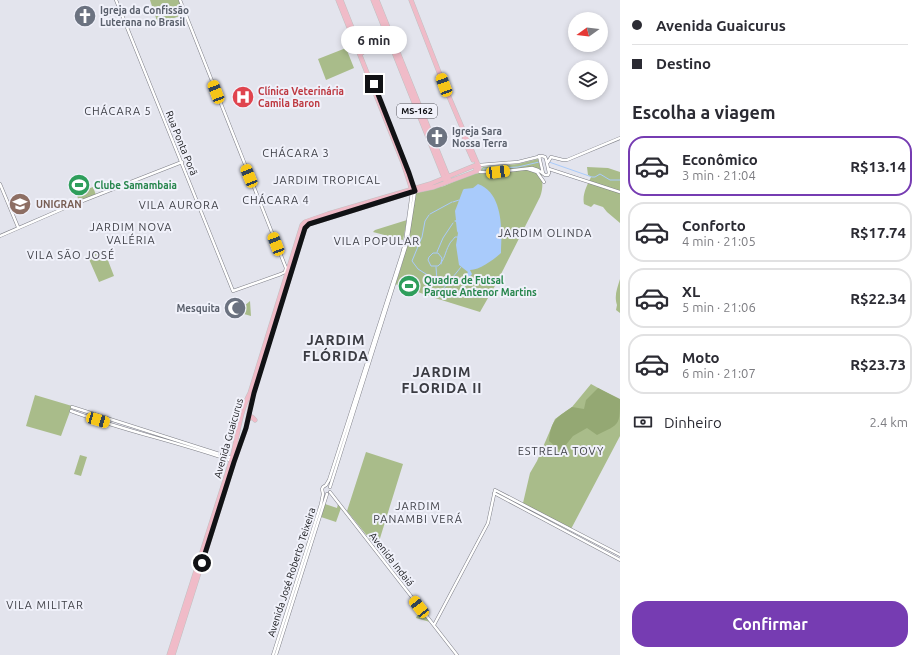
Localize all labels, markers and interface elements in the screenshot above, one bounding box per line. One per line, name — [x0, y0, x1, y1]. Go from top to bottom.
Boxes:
church icon: Igreja da Confissão Luterana no Brasil — [72, 3, 98, 29]
place label: Igreja da Confissão Luterana no Brasil — [100, 5, 189, 28]
north arrow — [568, 12, 608, 52]
map controls — [568, 12, 608, 100]
text: Avenida Guaicurus — [656, 17, 786, 34]
callout: 6 min — [341, 26, 407, 54]
text: 6 min — [358, 33, 390, 47]
text: Destino — [656, 55, 711, 72]
button: layers — [568, 60, 608, 100]
car — [434, 72, 454, 98]
route end — [365, 75, 383, 93]
car — [206, 79, 226, 105]
hospital icon: Clínica Veterinária Camila Baron — [230, 84, 256, 110]
place label: Clínica Veterinária Camila Baron — [258, 85, 344, 109]
text: Escolha a viagem — [632, 102, 776, 122]
district label: CHÁCARA 5 — [84, 104, 152, 117]
road number: MS-162 — [397, 104, 437, 118]
street label: Rua Ponta Porã — [164, 109, 200, 177]
church icon: Igreja Sara Nossa Terra — [424, 124, 450, 150]
place label: Igreja Sara Nossa Terra — [452, 126, 507, 149]
district label: CHÁCARA 3 — [262, 146, 330, 159]
icon: car — [634, 148, 670, 184]
text: Econômico — [682, 151, 758, 168]
text: R$13.14 — [850, 158, 906, 175]
car — [239, 163, 259, 189]
car — [485, 165, 511, 179]
text: 3 min · 21:04 — [682, 168, 756, 182]
sports icon: Clube Samambaia — [66, 172, 92, 198]
district label: JARDIM TROPICAL — [273, 174, 381, 186]
place label: Clube Samambaia — [94, 180, 177, 191]
school or university icon: UNIGRAN — [7, 191, 33, 217]
district label: CHÁCARA 4 — [242, 193, 310, 206]
place label: UNIGRAN — [36, 199, 82, 210]
district label: VILA AURORA — [139, 199, 219, 211]
icon: car — [634, 214, 670, 250]
text: Conforto — [682, 217, 746, 234]
district label: JARDIM NOVA VALÉRIA — [90, 221, 172, 246]
text: R$17.74 — [850, 224, 906, 241]
district label: JARDIM OLINDA — [498, 227, 592, 239]
car — [266, 231, 286, 257]
text: 4 min · 21:05 — [682, 234, 756, 248]
district label: VILA POPULAR — [334, 235, 420, 247]
district label: VILA SÃO JOSÉ — [27, 248, 115, 261]
sports icon: Quadra de Futsal Parque Antenor Martins — [396, 273, 422, 299]
place label: Quadra de Futsal Parque Antenor Martins — [424, 275, 537, 298]
icon: car — [634, 280, 670, 316]
text: XL — [682, 283, 700, 300]
text: R$22.34 — [850, 290, 906, 307]
mosque icon: Mesquita — [222, 295, 248, 321]
text: 5 min · 21:06 — [682, 300, 756, 314]
place label: Mesquita — [176, 303, 220, 314]
district label: JARDIM FLÓRIDA — [303, 332, 369, 364]
icon: car — [634, 346, 670, 382]
text: Moto — [682, 349, 720, 366]
text: R$23.73 — [850, 356, 906, 373]
district label: JARDIM FLORIDA II — [401, 364, 483, 396]
text: 6 min · 21:07 — [682, 366, 756, 380]
street label: Avenida Guaicurus — [212, 397, 245, 479]
car — [85, 411, 111, 429]
icon: cash — [632, 411, 654, 433]
text: Dinheiro — [664, 414, 722, 431]
text: 2.4 km — [869, 415, 908, 429]
district label: ESTRELA TOVY — [518, 445, 604, 457]
district label: JARDIM PANAMBI VERÁ — [373, 500, 463, 525]
street label: Avenida José Roberto Teixeira — [265, 506, 318, 638]
street label: Avenida Indaiá — [367, 530, 416, 588]
route start — [193, 554, 211, 572]
car — [407, 594, 431, 620]
district label: VILA MILITAR — [6, 599, 84, 611]
button: Confirmar — [632, 601, 908, 647]

